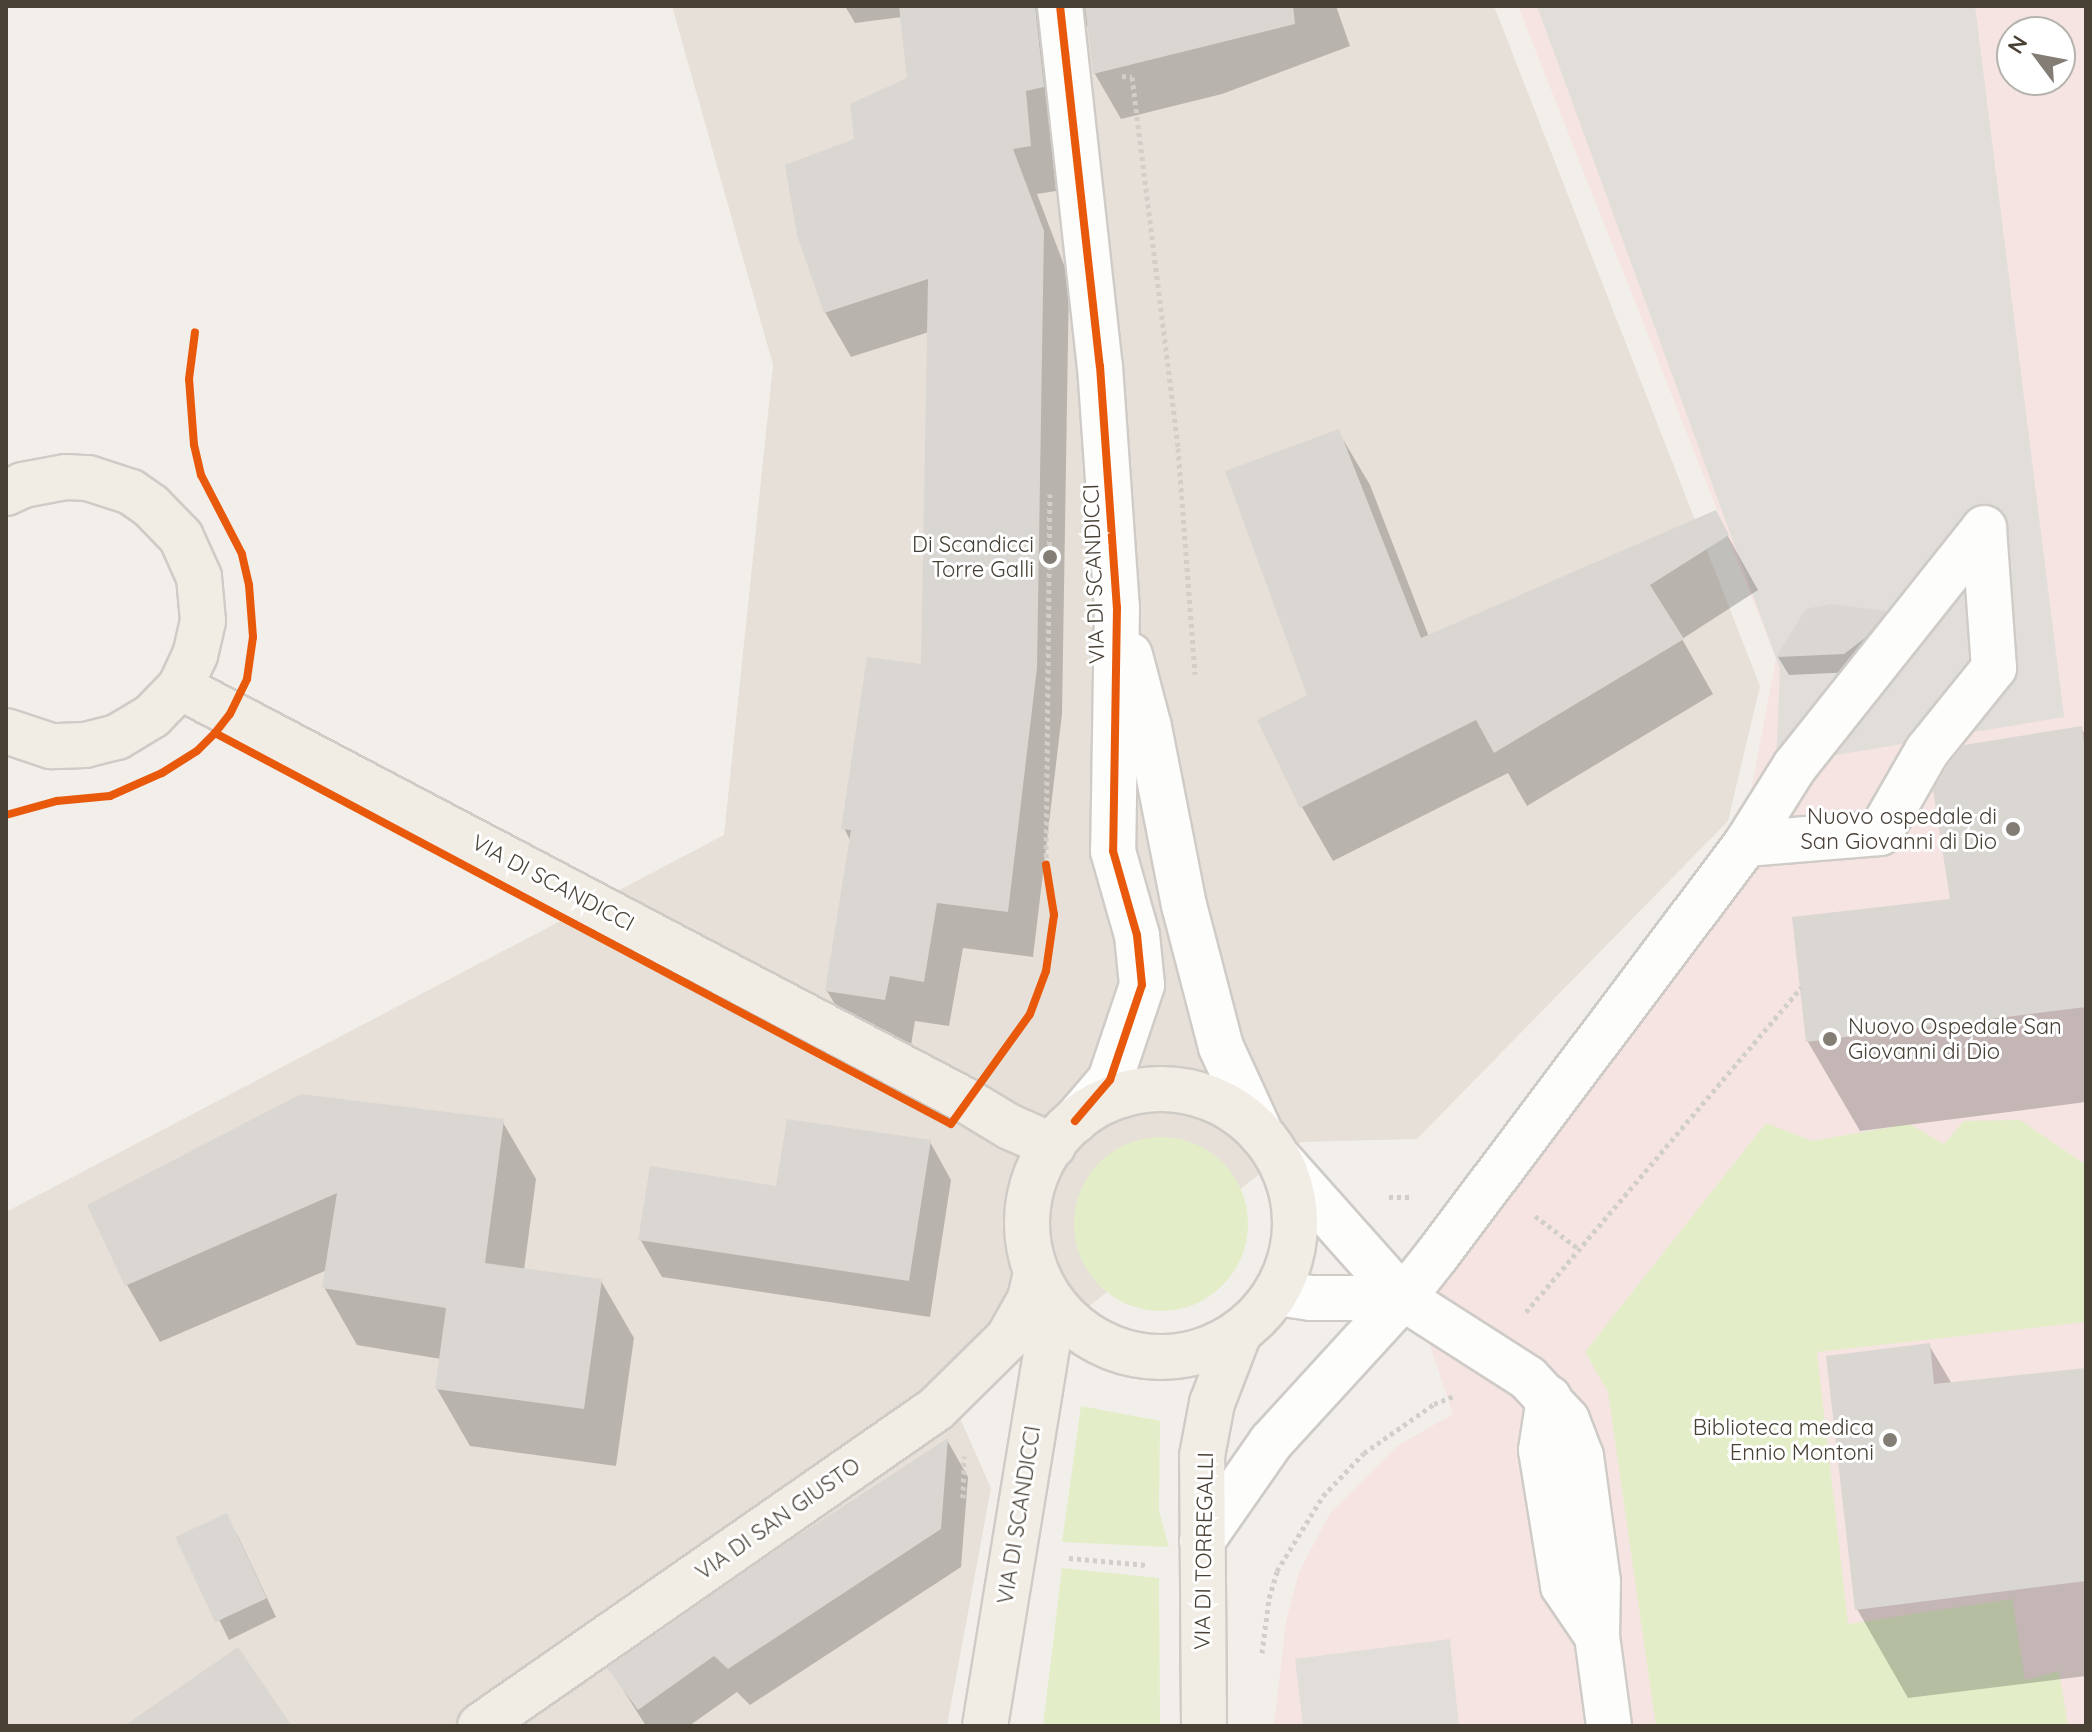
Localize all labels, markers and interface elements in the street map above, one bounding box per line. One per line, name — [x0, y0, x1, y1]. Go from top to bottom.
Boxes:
north arrow — [1996, 16, 2076, 96]
text: N — [2001, 30, 2033, 59]
street label: VIA DI SCANDICCI — [1078, 483, 1110, 665]
place label: Di Scandicci Torre Galli — [912, 531, 1034, 582]
marker: Di Scandicci Torre Galli — [1041, 548, 1059, 566]
place label: Nuovo ospedale di San Giovanni di Dio — [1800, 803, 1997, 854]
marker: Nuovo ospedale di San Giovanni di Dio — [2004, 820, 2022, 838]
street label: VIA DI SCANDICCI — [467, 829, 639, 937]
place label: Nuovo Ospedale San Giovanni di Dio — [1848, 1013, 2062, 1064]
marker: Nuovo Ospedale San Giovanni di Dio — [1819, 1028, 1841, 1050]
place label: Biblioteca medica Ennio Montoni — [1693, 1414, 1874, 1466]
street label: VIA DI SCANDICCI — [992, 1424, 1046, 1606]
marker: Biblioteca medica Ennio Montoni — [1881, 1431, 1899, 1449]
street label: VIA DI SAN GIUSTO — [691, 1452, 865, 1586]
street label: VIA DI TORREGALLI — [1189, 1452, 1219, 1650]

